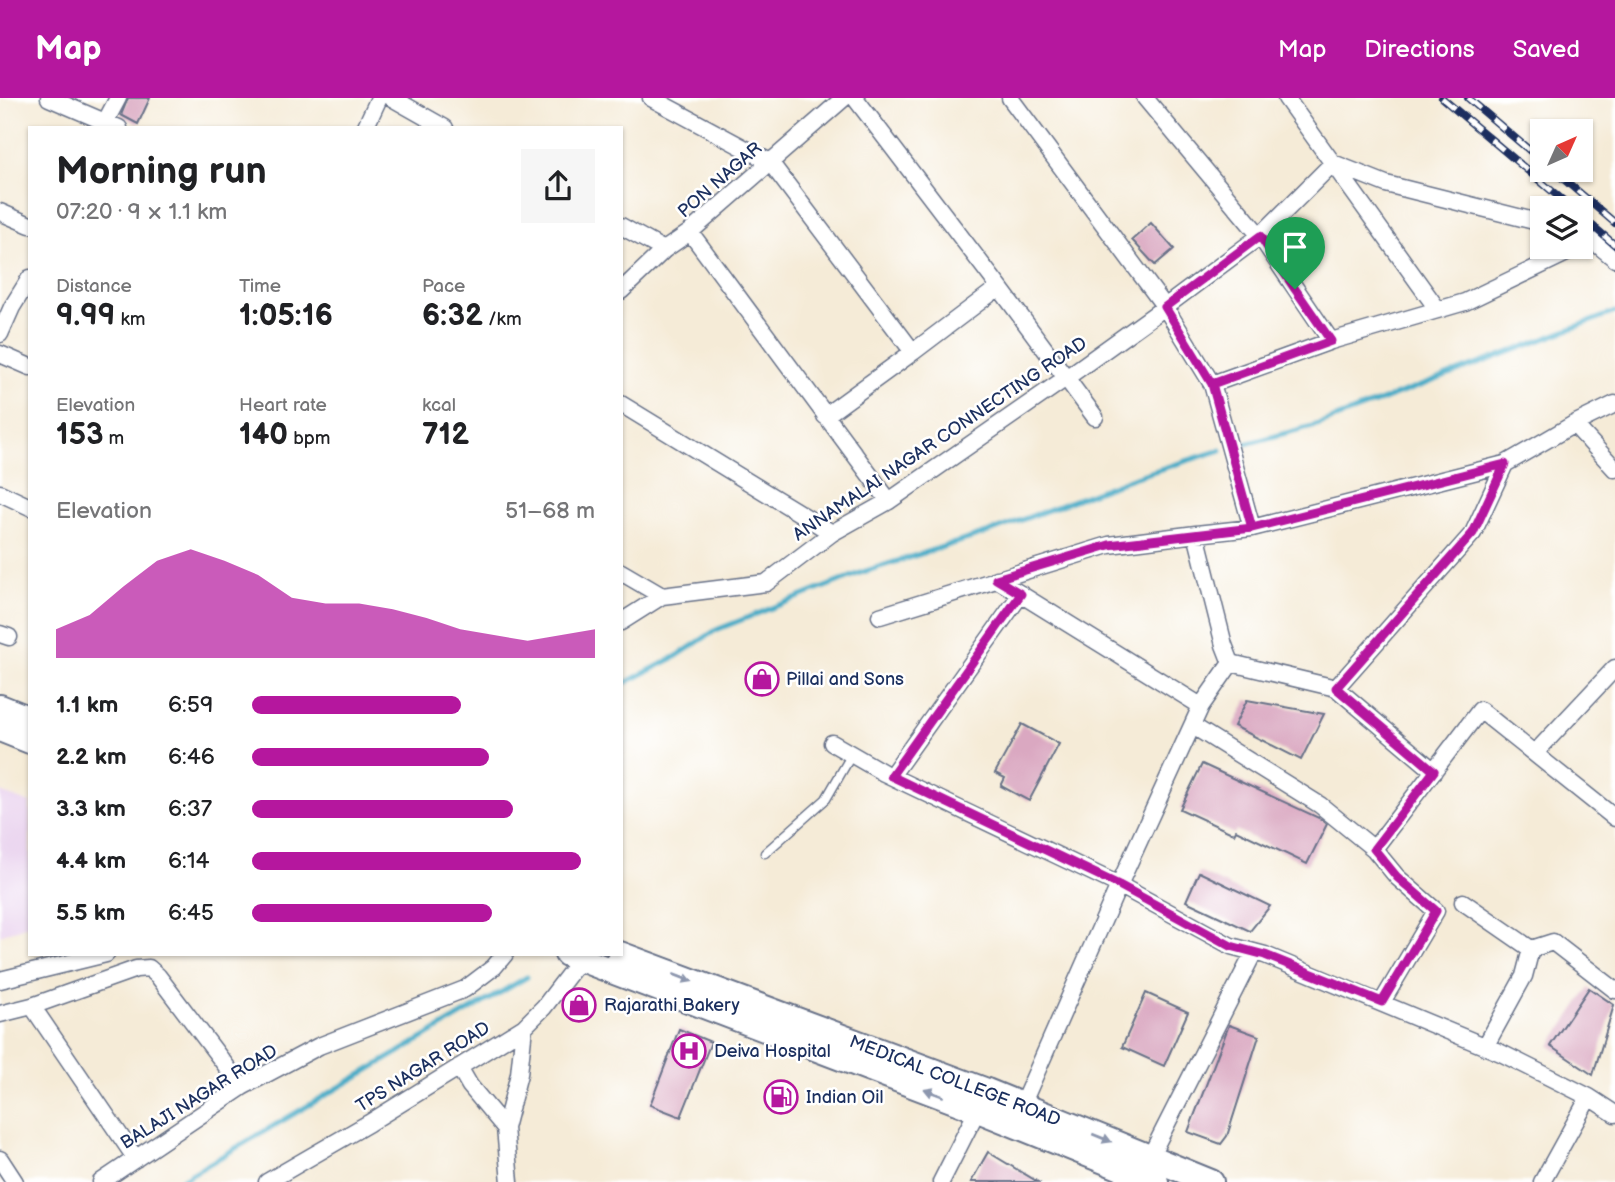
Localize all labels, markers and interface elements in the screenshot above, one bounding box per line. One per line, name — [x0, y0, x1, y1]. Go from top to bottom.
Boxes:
text: Map — [35, 29, 101, 69]
text: Map — [1278, 35, 1326, 64]
text: Directions — [1364, 35, 1475, 64]
text: Saved — [1513, 35, 1580, 64]
north arrow — [1530, 119, 1592, 182]
map controls — [1530, 119, 1593, 259]
street label: PON NAGAR — [674, 138, 766, 222]
text: Morning run — [56, 149, 267, 194]
button: share — [521, 149, 595, 223]
button: layers — [1530, 196, 1593, 259]
text: 07:20 · 9 × 1.1 km — [56, 198, 227, 226]
pin — [1265, 217, 1325, 289]
icon: arrive — [1276, 228, 1314, 266]
text: Distance — [56, 275, 132, 298]
text: Time — [239, 275, 281, 298]
text: Pace — [422, 275, 465, 298]
text: 9.99 — [56, 298, 115, 334]
text: 1:05:16 — [239, 298, 333, 334]
text: 6:32 — [422, 298, 483, 334]
text: km — [115, 308, 146, 331]
text: /km — [483, 308, 522, 331]
street label: ANNAMALAI NAGAR CONNECTING ROAD — [789, 333, 1091, 545]
text: Elevation — [56, 394, 135, 417]
text: Heart rate — [239, 394, 327, 417]
text: kcal — [422, 394, 456, 417]
text: 153 — [56, 417, 103, 453]
text: 140 — [239, 417, 288, 453]
text: 712 — [422, 417, 469, 453]
text: m — [103, 427, 124, 450]
text: bpm — [288, 427, 331, 450]
text: Elevation — [56, 497, 152, 525]
text: 51–68 m — [505, 497, 595, 525]
shop icon: Pillai and Sons — [743, 660, 781, 698]
place label: Pillai and Sons — [786, 669, 904, 690]
text: 1.1 km — [56, 691, 118, 719]
text: 6:59 — [168, 691, 213, 719]
text: 2.2 km — [56, 743, 127, 771]
text: 6:46 — [168, 743, 215, 771]
text: 3.3 km — [56, 795, 126, 823]
text: 6:37 — [168, 795, 212, 823]
text: 4.4 km — [56, 847, 126, 875]
text: 6:14 — [168, 847, 210, 875]
text: 5.5 km — [56, 899, 125, 927]
text: 6:45 — [168, 899, 214, 927]
one-way arrow — [673, 972, 694, 983]
shop icon: Rajarathi Bakery — [560, 986, 598, 1024]
place label: Rajarathi Bakery — [604, 995, 740, 1016]
street label: TPS NAGAR ROAD — [352, 1017, 494, 1117]
street label: MEDICAL COLLEGE ROAD — [847, 1031, 1063, 1131]
hospital icon: Deiva Hospital — [670, 1032, 708, 1070]
street label: BALAJI NAGAR ROAD — [117, 1040, 281, 1154]
place label: Deiva Hospital — [714, 1041, 831, 1062]
fuel station icon: Indian Oil — [762, 1078, 800, 1116]
place label: Indian Oil — [806, 1087, 883, 1108]
one-way arrow — [923, 1087, 944, 1098]
one-way arrow — [1092, 1132, 1113, 1143]

